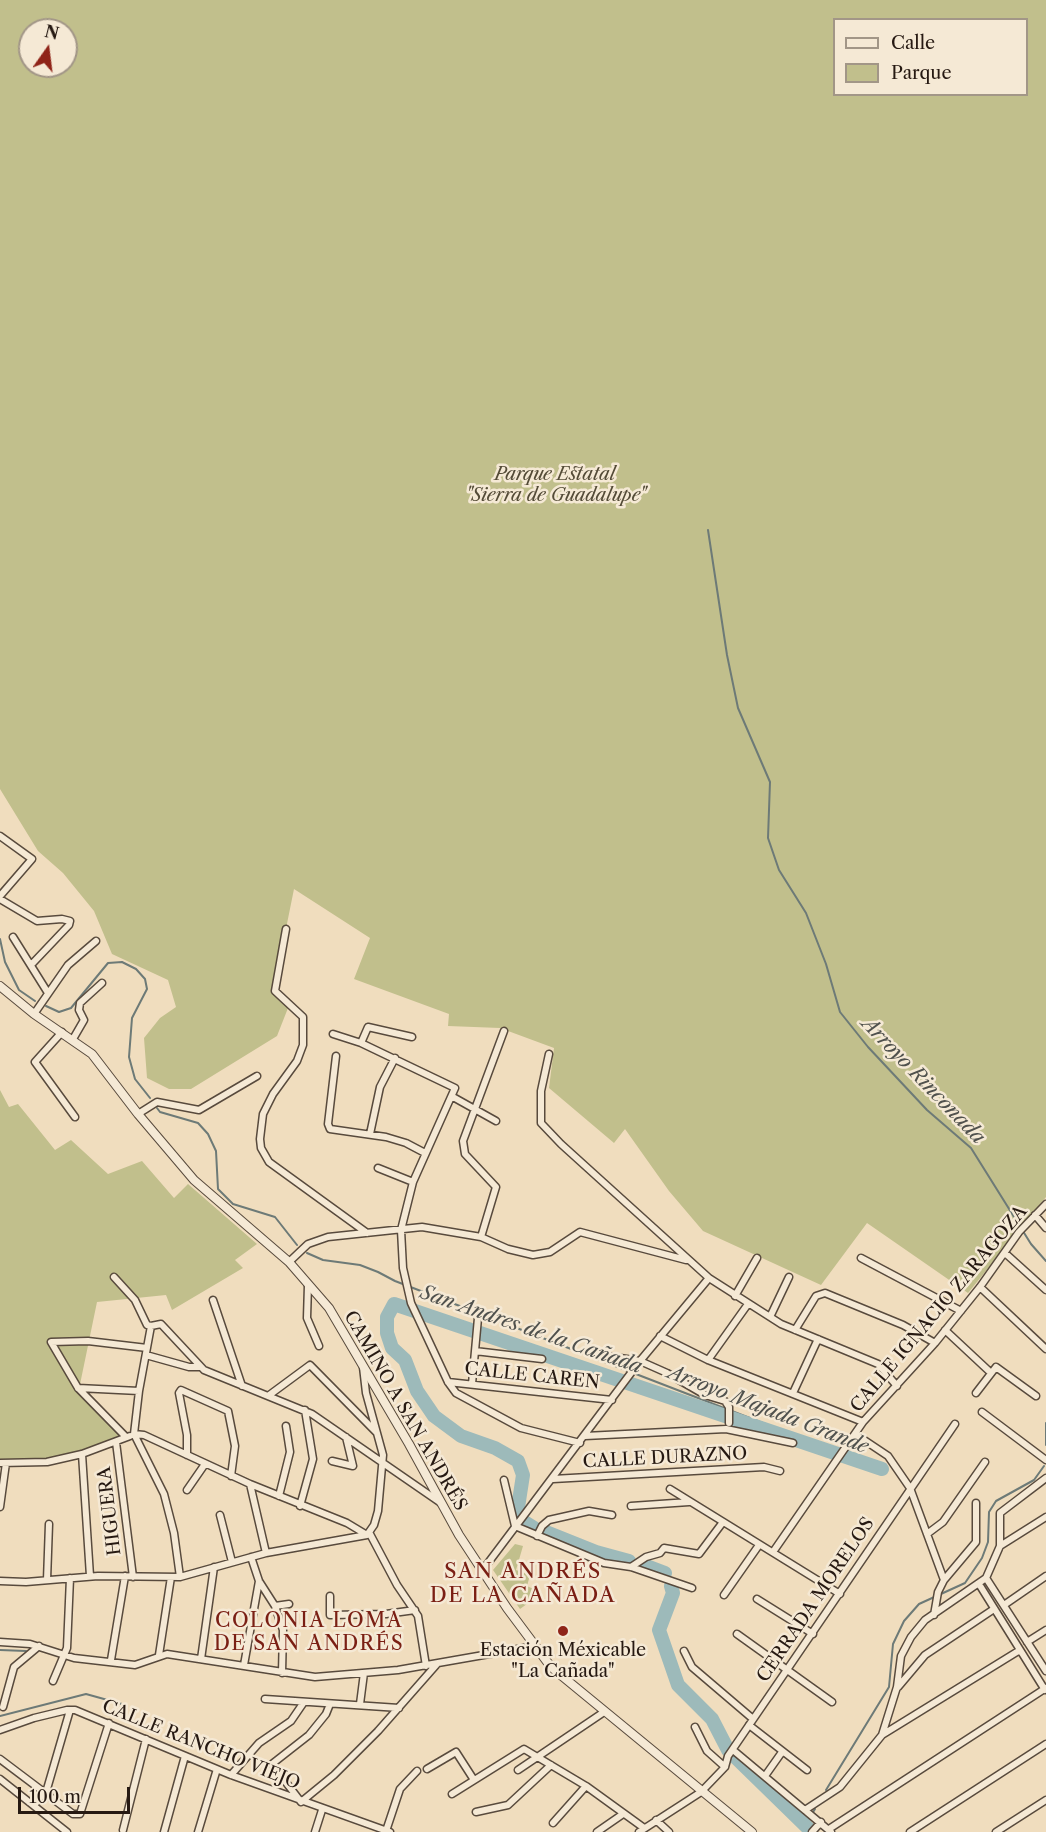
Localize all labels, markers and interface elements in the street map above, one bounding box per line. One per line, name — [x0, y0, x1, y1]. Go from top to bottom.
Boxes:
north arrow — [18, 18, 78, 78]
legend — [833, 18, 1028, 96]
text: N — [43, 21, 61, 44]
text: Calle — [891, 32, 935, 54]
text: Parque — [891, 62, 952, 84]
park label: Parque Estatal "Sierra de Guadalupe" — [465, 464, 645, 506]
water label: Arroyo Rinconada — [856, 1013, 990, 1149]
street label: CALLE IGNACIO ZARAGOZA — [846, 1201, 1032, 1417]
water label: San Andres de la Cañada — [417, 1281, 645, 1379]
street label: CAMINO A SAN ANDRÉS — [339, 1307, 471, 1515]
street label: CALLE CAREN — [463, 1358, 601, 1394]
water label: Arroyo Majada Grande — [664, 1361, 872, 1459]
street label: CALLE DURAZNO — [582, 1443, 748, 1473]
street label: HIGUERA — [94, 1465, 126, 1557]
street label: CERRADA MORELOS — [753, 1514, 879, 1686]
district label: SAN ANDRÉS DE LA CAÑADA — [430, 1559, 616, 1609]
district label: COLONIA LOMA DE SAN ANDRÉS — [214, 1609, 404, 1656]
marker: Estación Méxicable "La Cañada" — [556, 1624, 570, 1638]
place label: Estación Méxicable "La Cañada" — [480, 1640, 646, 1682]
street label: CALLE RANCHO VIEJO — [99, 1695, 303, 1795]
scale bar — [21, 1775, 134, 1813]
text: 100 m — [29, 1786, 81, 1808]

